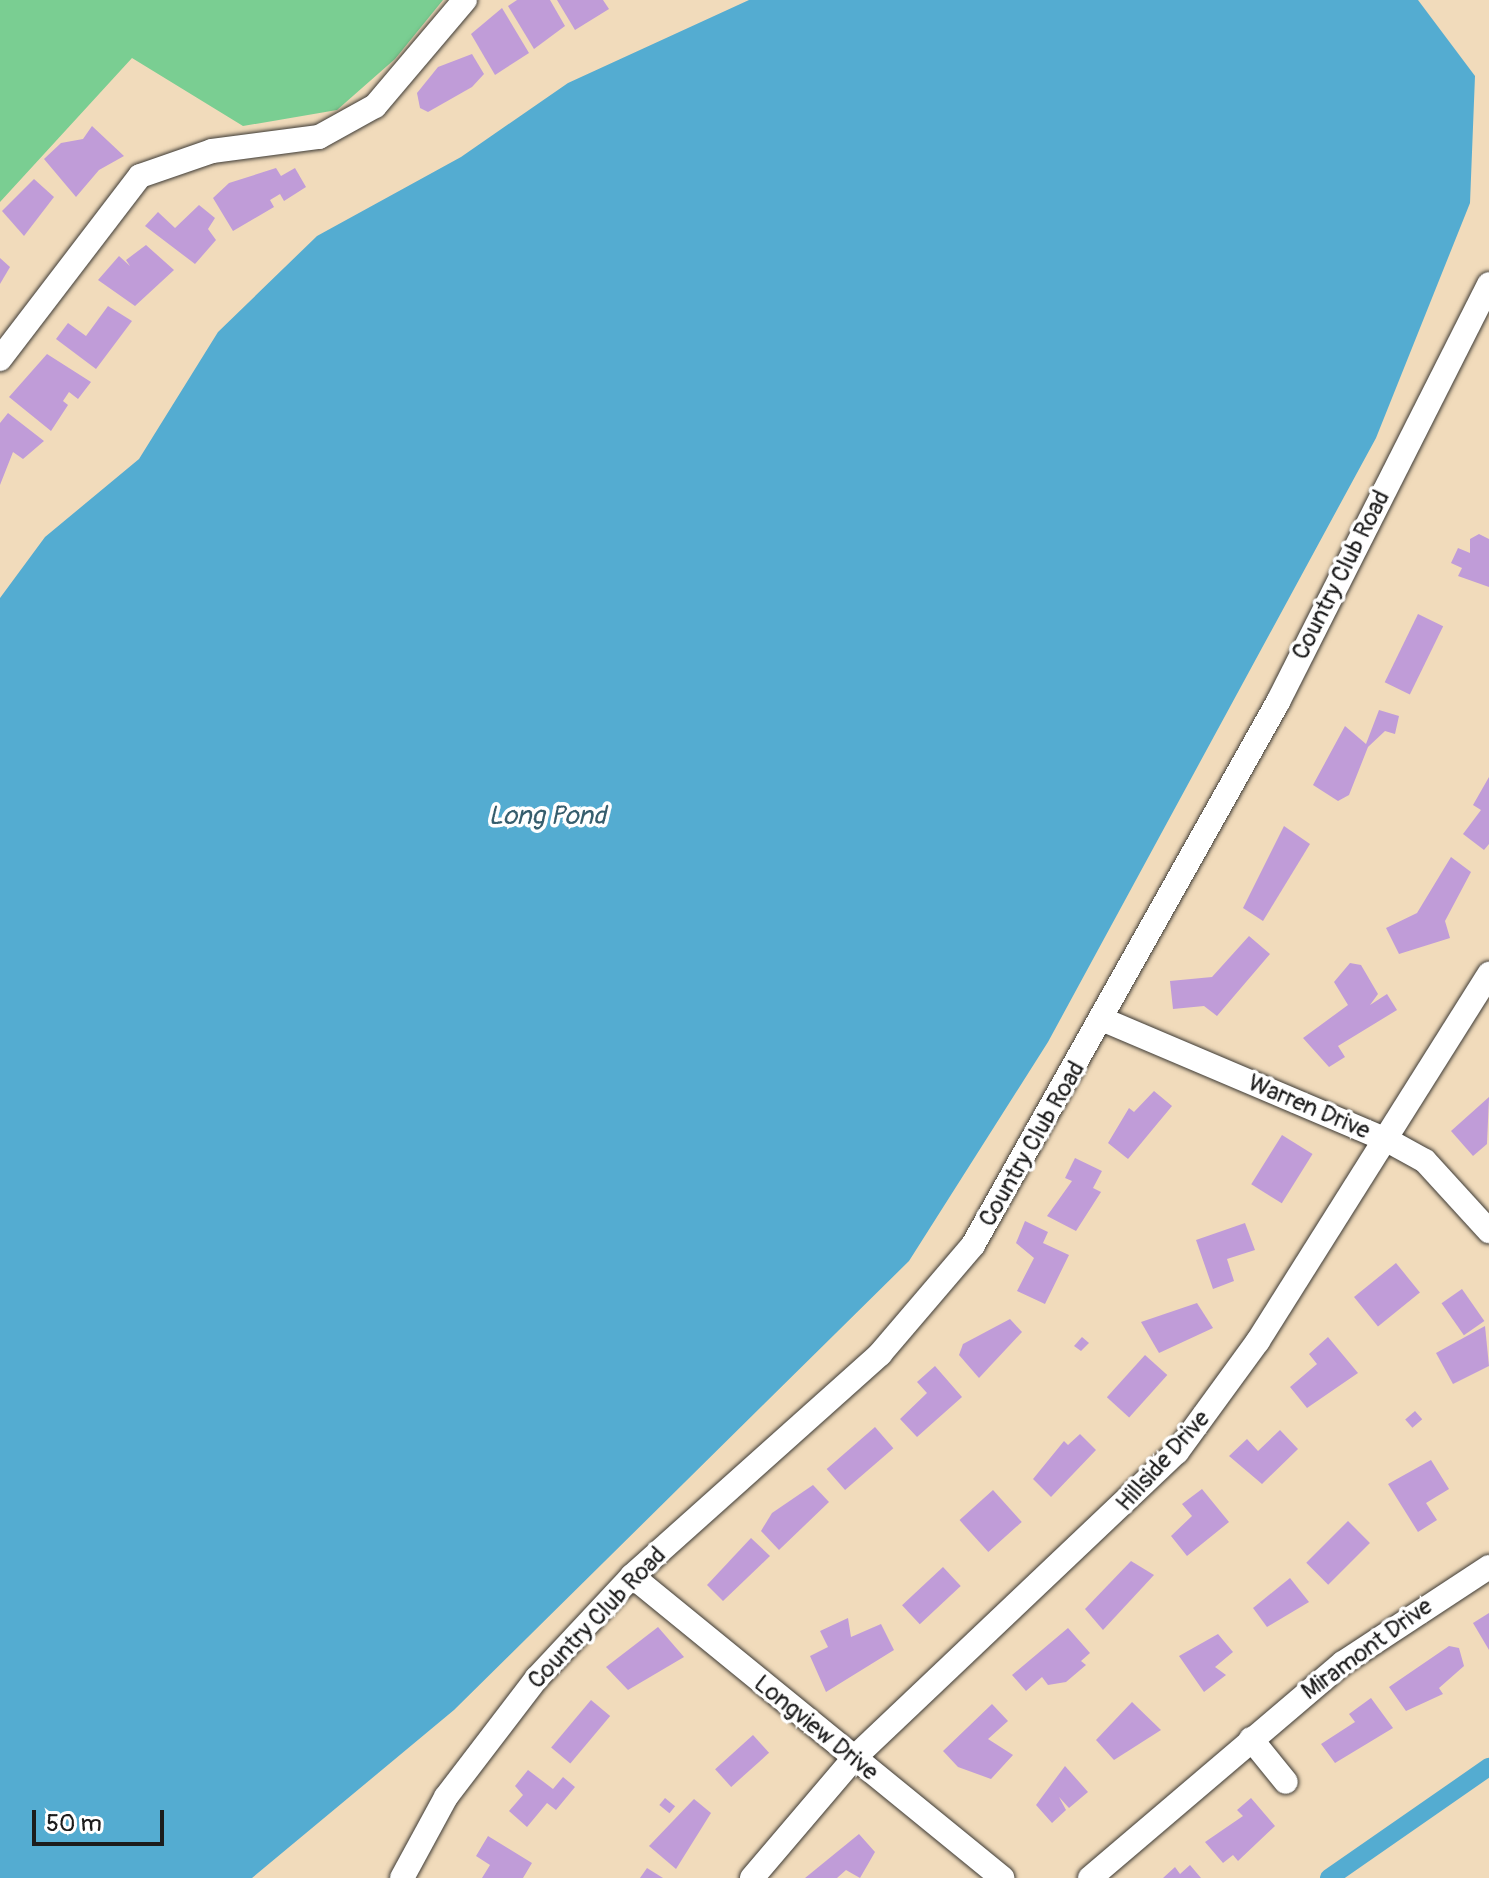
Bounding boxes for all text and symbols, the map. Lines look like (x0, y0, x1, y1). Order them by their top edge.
street label: Country Club Road (1286, 486, 1396, 664)
water label: Long Pond (488, 801, 606, 833)
street label: Country Club Road (973, 1056, 1091, 1232)
street label: Warren Drive (1244, 1068, 1374, 1146)
street label: Hillside Drive (1110, 1404, 1216, 1518)
street label: Country Club Road (522, 1541, 672, 1695)
street label: Miramont Drive (1296, 1592, 1438, 1706)
street label: Longview Drive (748, 1669, 884, 1787)
scale bar (36, 1794, 168, 1844)
text: 50 m (46, 1809, 102, 1838)

